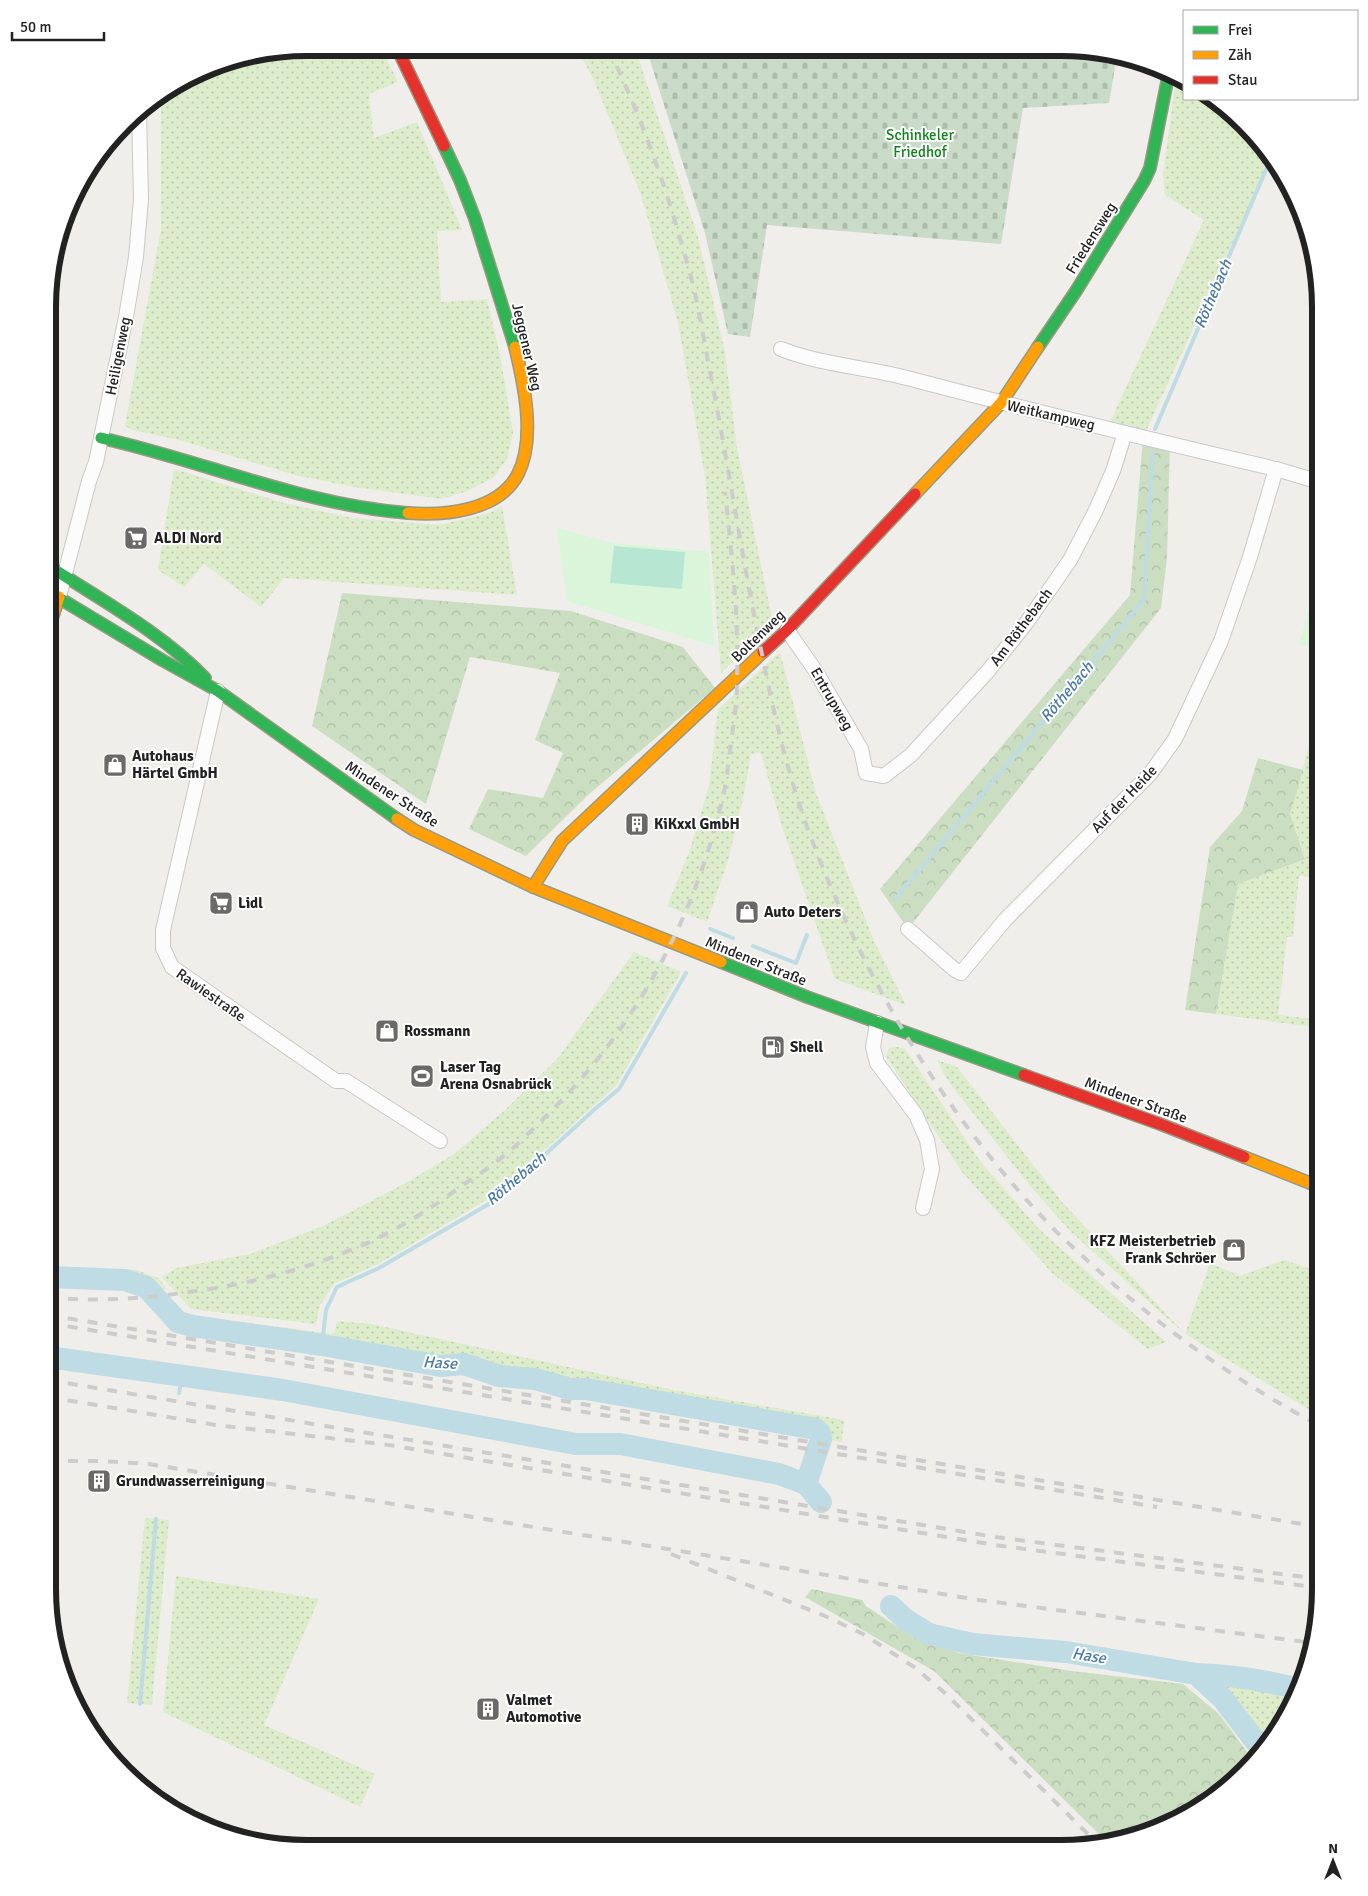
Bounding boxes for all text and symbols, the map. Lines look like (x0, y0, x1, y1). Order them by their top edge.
scale bar (12, 10, 105, 42)
legend (1183, 10, 1358, 100)
text: 50 m (20, 18, 51, 36)
text: Frei (1228, 21, 1252, 39)
text: Zäh (1228, 46, 1252, 64)
text: Stau (1228, 71, 1257, 89)
park label: Schinkeler Friedhof (886, 126, 954, 161)
street label: Friedensweg (1062, 199, 1120, 277)
water label: Röthebach (1190, 255, 1237, 331)
street label: Jeggener Weg (508, 301, 546, 393)
street label: Heiligenweg (102, 315, 134, 397)
street label: Weitkampweg (1005, 396, 1097, 434)
supermarket icon: ALDI Nord (123, 525, 149, 551)
place label: ALDI Nord (154, 529, 222, 547)
street label: Am Röthebach (986, 585, 1056, 669)
street label: Boltenweg (727, 606, 789, 666)
water label: Röthebach (1036, 657, 1099, 726)
street label: Entrupweg (807, 664, 857, 734)
place label: Autohaus Härtel GmbH (132, 747, 218, 782)
shop icon: Autohaus Härtel GmbH (102, 752, 128, 778)
street label: Mindener Straße (342, 757, 442, 831)
street label: Auf der Heide (1087, 761, 1161, 837)
building icon: KiKxxl GmbH (624, 811, 650, 837)
place label: KiKxxl GmbH (654, 815, 740, 833)
supermarket icon: Lidl (208, 890, 234, 916)
place label: Lidl (238, 894, 263, 912)
shop icon: Auto Deters (734, 899, 760, 925)
place label: Auto Deters (764, 903, 842, 921)
street label: Mindener Straße (703, 932, 809, 990)
street label: Rawiestraße (173, 964, 249, 1026)
shop icon: Rossmann (374, 1018, 400, 1044)
place label: Rossmann (404, 1022, 470, 1040)
fuel station icon: Shell (760, 1034, 786, 1060)
place label: Shell (790, 1038, 823, 1056)
place label: Laser Tag Arena Osnabrück (440, 1058, 552, 1093)
sports icon: Laser Tag Arena Osnabrück (409, 1063, 435, 1089)
street label: Mindener Straße (1082, 1073, 1190, 1127)
water label: Röthebach (482, 1147, 551, 1210)
place label: KFZ Meisterbetrieb Frank Schröer (1089, 1232, 1216, 1267)
shop icon: KFZ Meisterbetrieb Frank Schröer (1221, 1237, 1247, 1263)
water label: Hase (423, 1352, 458, 1374)
building icon: Grundwasserreinigung (86, 1468, 112, 1494)
place label: Grundwasserreinigung (116, 1472, 265, 1490)
water label: Hase (1071, 1643, 1108, 1669)
place label: Valmet Automotive (506, 1691, 581, 1726)
building icon: Valmet Automotive (475, 1696, 501, 1722)
north arrow (1308, 1836, 1358, 1886)
text: N (1328, 1840, 1338, 1857)

